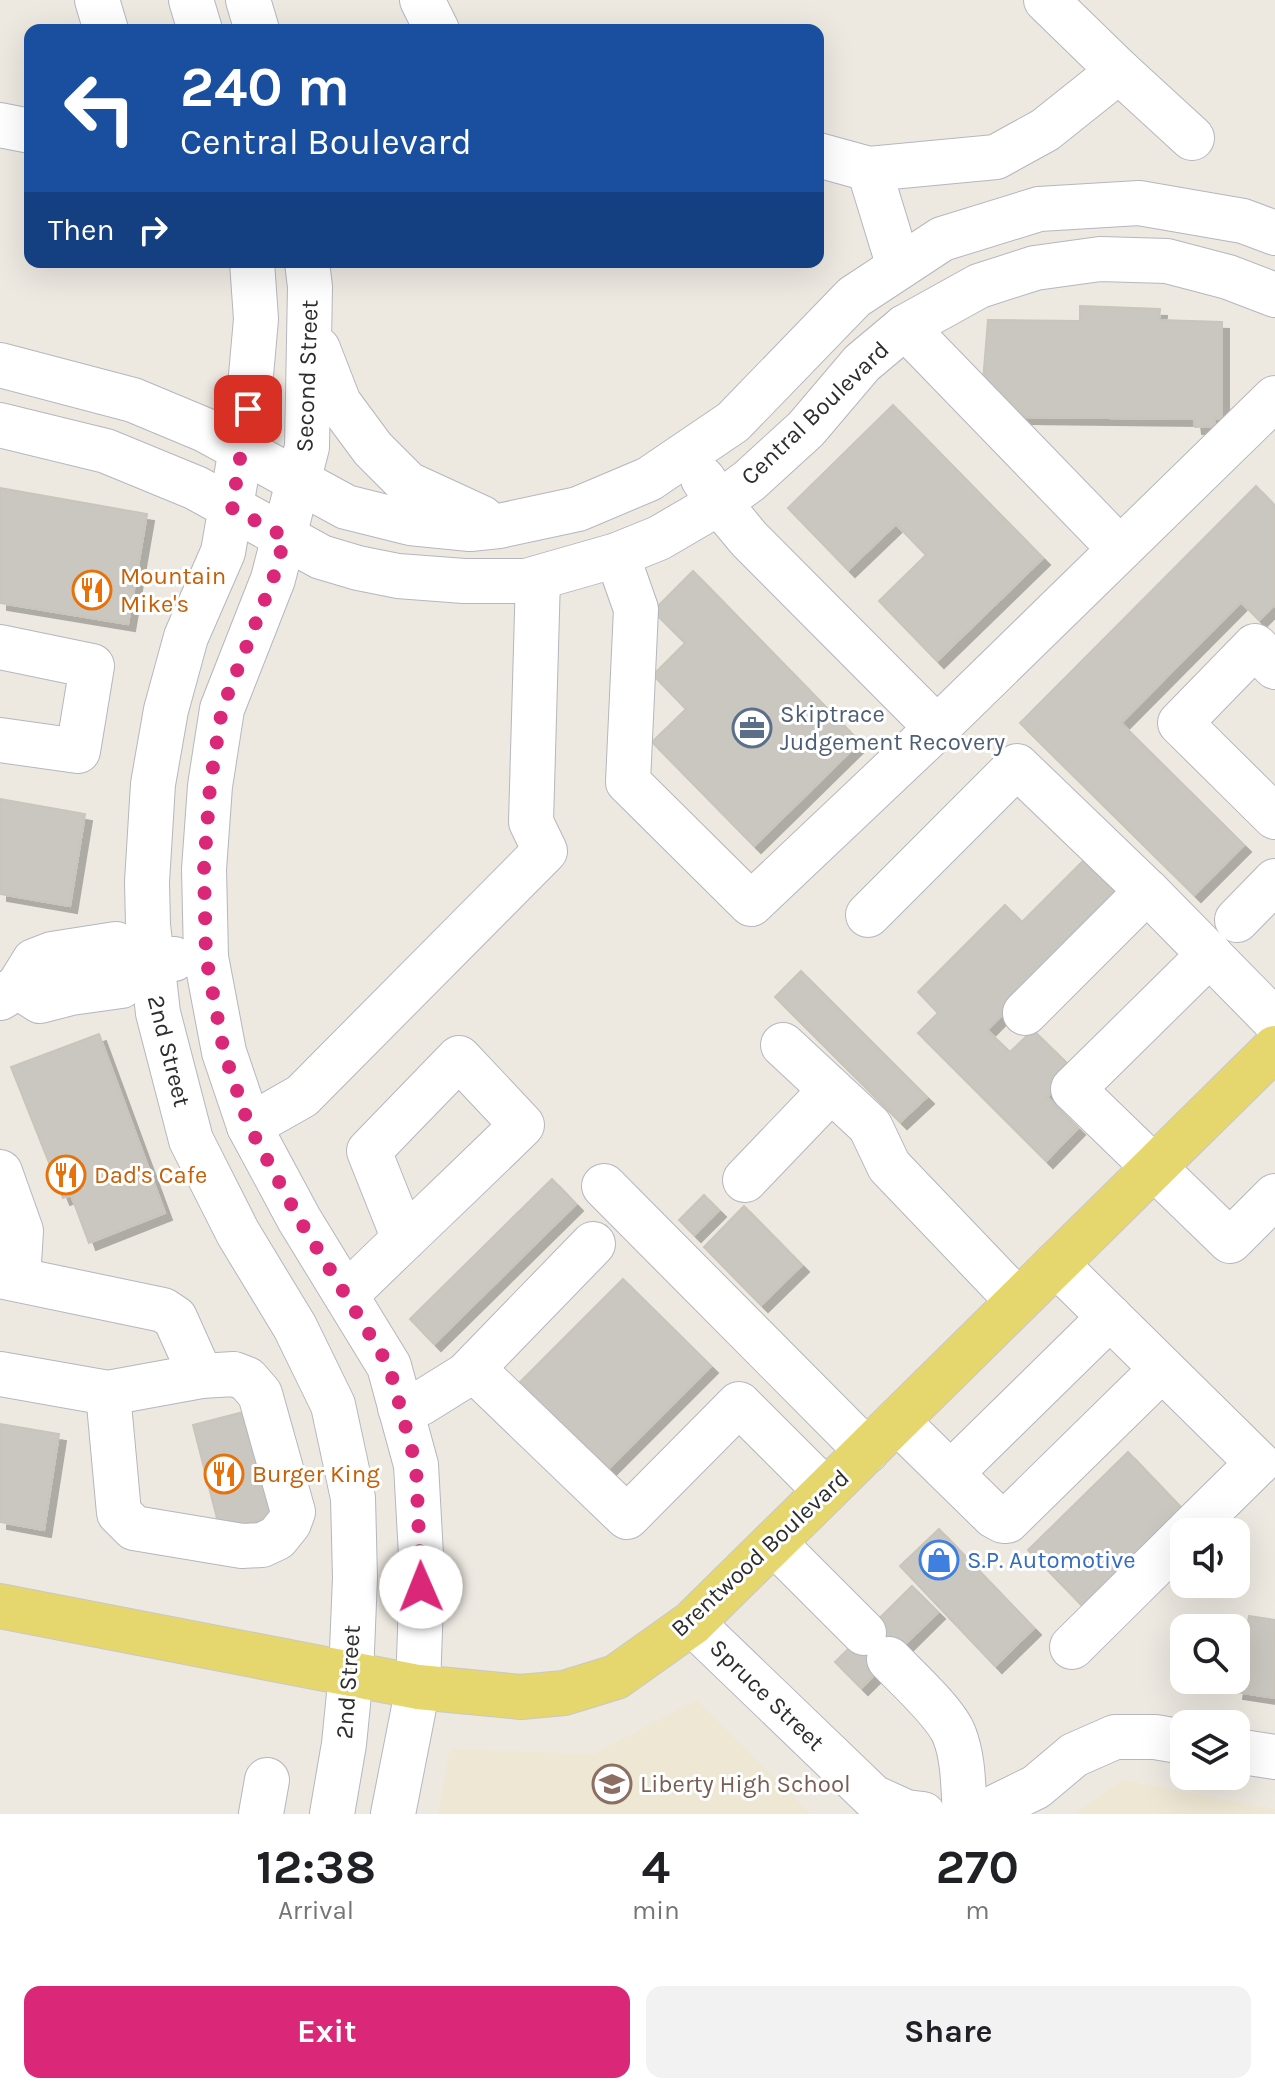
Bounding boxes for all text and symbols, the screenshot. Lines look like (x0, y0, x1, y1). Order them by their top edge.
text: 240 m (180, 54, 350, 119)
icon: left (48, 56, 152, 160)
text: Central Boulevard (180, 121, 472, 163)
icon: right (131, 208, 175, 252)
text: Then (48, 212, 115, 248)
street label: Second Street (290, 299, 324, 453)
street label: Central Boulevard (735, 335, 895, 491)
pin (214, 375, 282, 443)
icon: arrive (226, 387, 270, 431)
place label: Mountain Mike's (120, 562, 226, 618)
restaurant icon: Mountain Mike's (71, 569, 113, 611)
place label: Skiptrace Judgement Recovery (780, 700, 1005, 756)
office icon: Skiptrace Judgement Recovery (731, 707, 773, 749)
street label: 2nd Street (142, 992, 196, 1110)
restaurant icon: Dad's Cafe (45, 1154, 87, 1196)
place label: Dad's Cafe (94, 1161, 207, 1189)
restaurant icon: Burger King (203, 1453, 245, 1495)
place label: Burger King (252, 1460, 380, 1488)
street label: Brentwood Boulevard (665, 1463, 855, 1643)
map controls (1170, 1518, 1250, 1790)
button: sound (1170, 1518, 1250, 1598)
shop icon: S.P. Automotive (918, 1539, 960, 1581)
position arrow (379, 1545, 463, 1629)
place label: S.P. Automotive (967, 1546, 1136, 1574)
button: search (1170, 1614, 1250, 1694)
street label: 2nd Street (330, 1624, 366, 1740)
street label: Spruce Street (704, 1634, 830, 1756)
button: layers (1170, 1710, 1250, 1790)
school or university icon: Liberty High School (591, 1763, 633, 1805)
place label: Liberty High School (640, 1770, 851, 1798)
text: 12:38 (256, 1839, 376, 1895)
text: 4 (642, 1839, 670, 1895)
text: 270 (936, 1839, 1019, 1895)
text: Arrival (278, 1895, 354, 1926)
text: min (632, 1895, 680, 1926)
text: m (965, 1895, 990, 1926)
button: Exit (24, 1986, 630, 2078)
button: Share (646, 1986, 1251, 2078)

